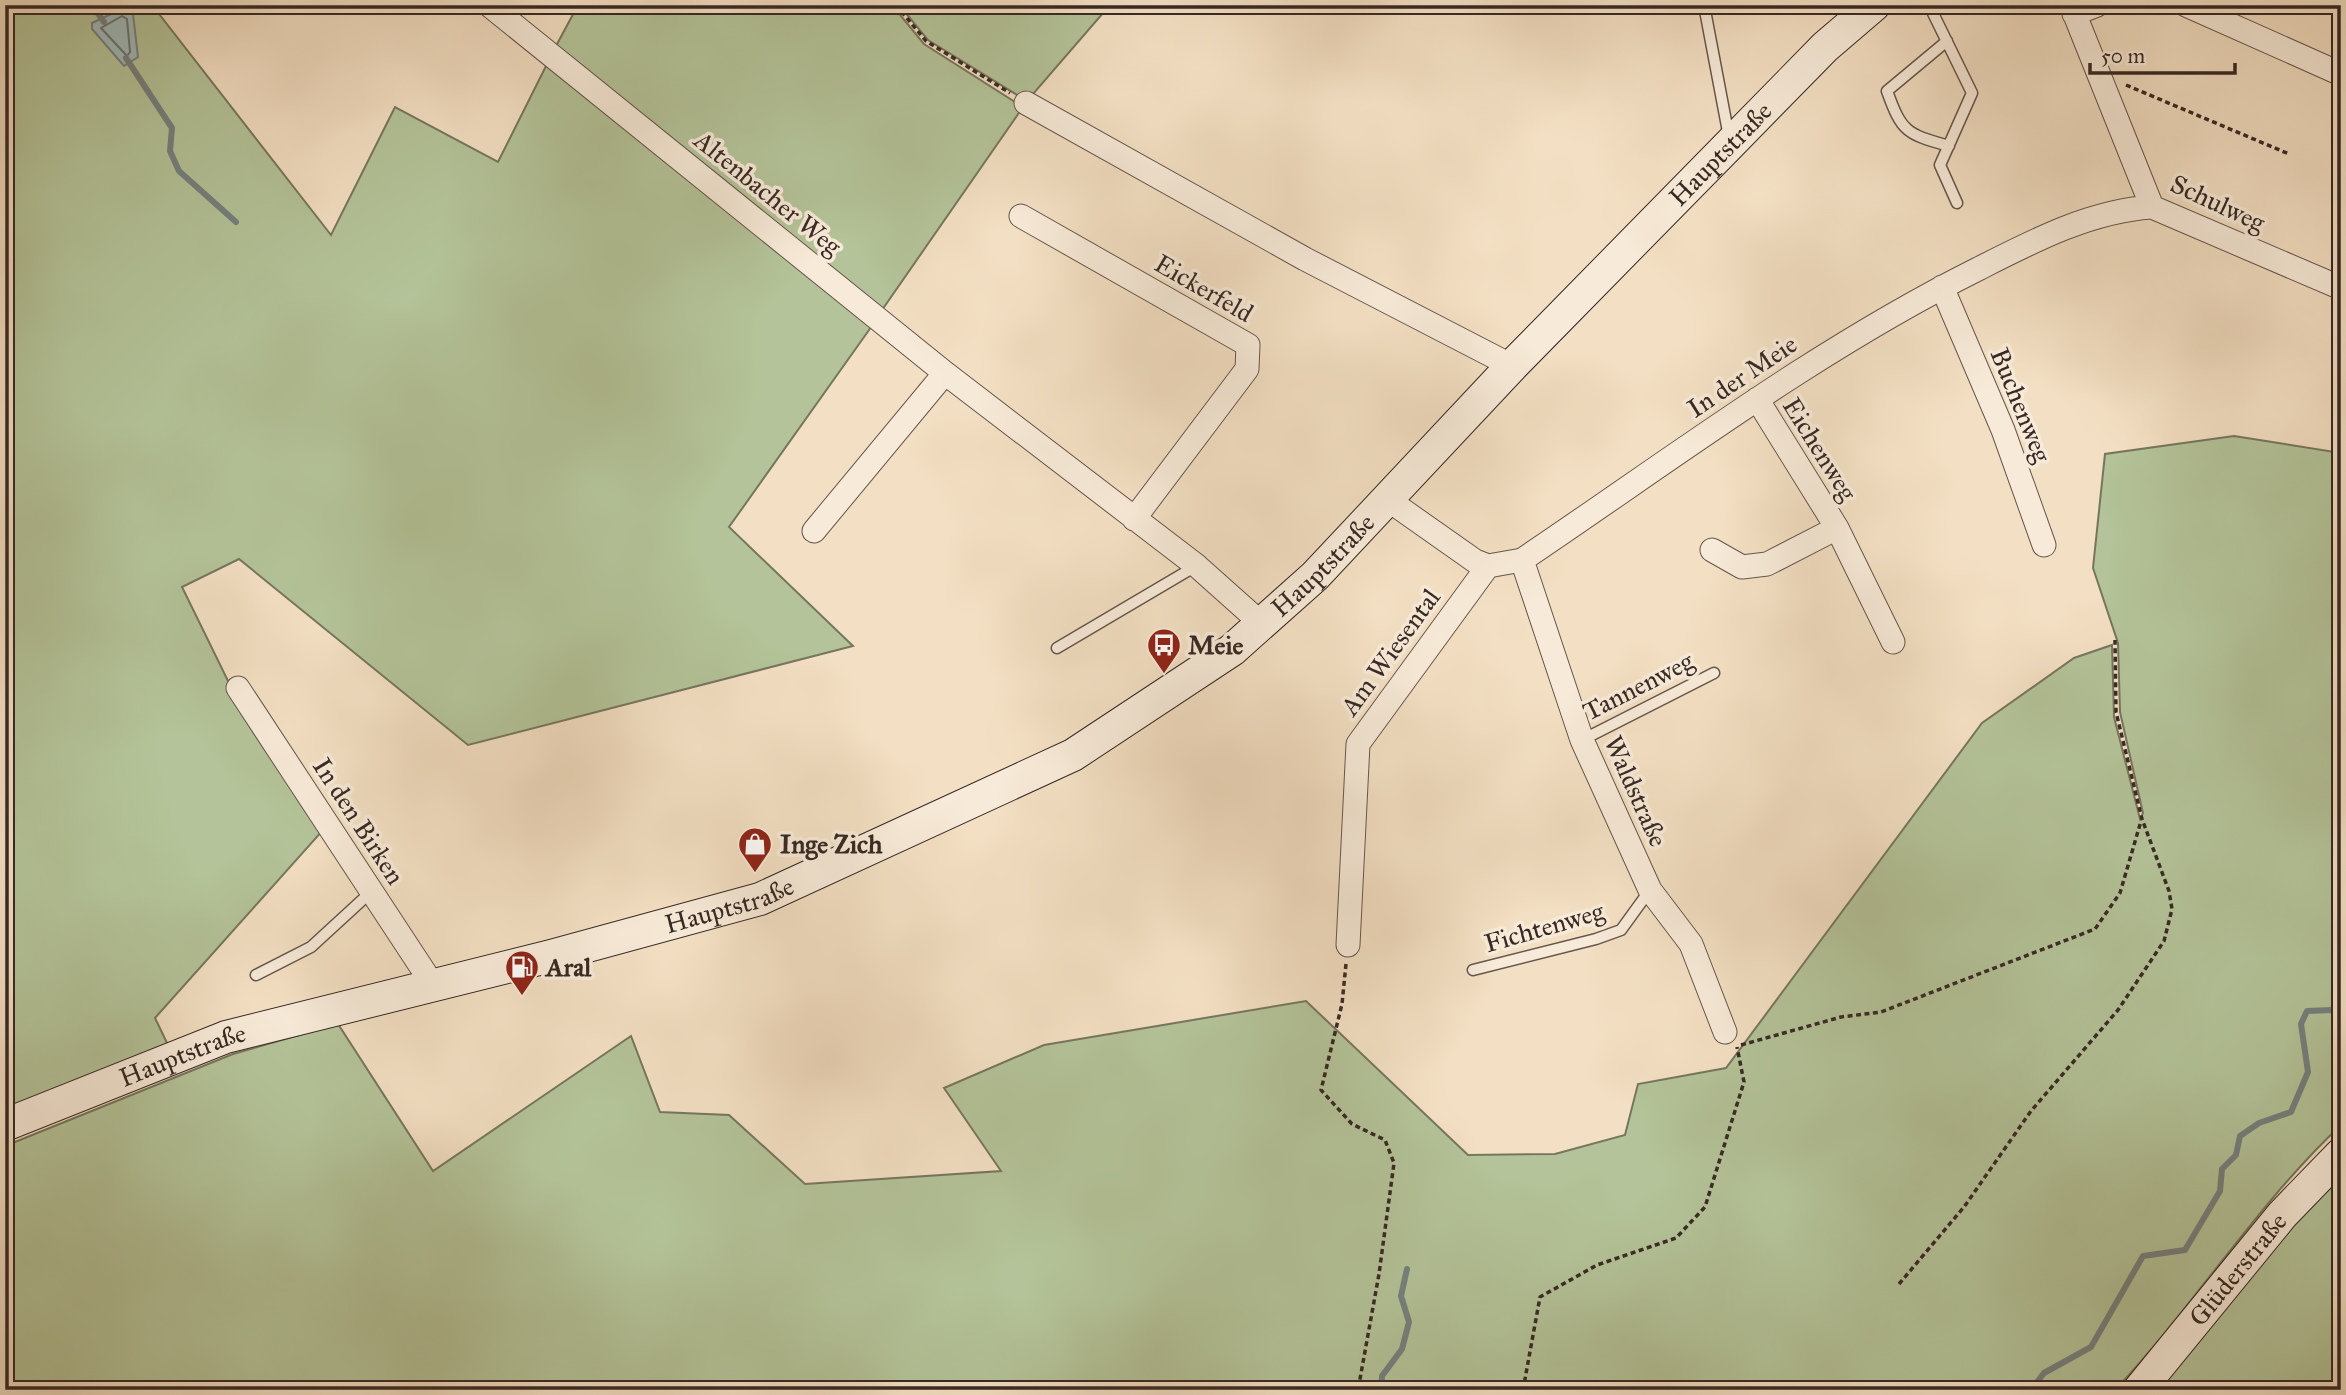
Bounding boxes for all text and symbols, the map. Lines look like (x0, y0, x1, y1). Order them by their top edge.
scale bar (2090, 32, 2236, 76)
text: 50 m (2101, 43, 2146, 69)
street label: Hauptstraße (1662, 95, 1779, 213)
street label: Altenbacher Weg (687, 123, 849, 263)
street label: Schulweg (2166, 167, 2271, 239)
street label: Eickerfeld (1149, 247, 1259, 329)
street label: In der Meie (1681, 328, 1803, 424)
street label: Buchenweg (1984, 343, 2059, 468)
street label: Eichenweg (1776, 392, 1865, 507)
street label: Hauptstraße (1264, 507, 1381, 623)
street label: Am Wiesental (1333, 582, 1447, 722)
bus stop icon: Meie (1145, 626, 1183, 675)
place label: Meie (1188, 629, 1243, 661)
street label: Tannenweg (1577, 644, 1699, 727)
street label: Waldstraße (1597, 731, 1675, 852)
street label: In den Birken (306, 752, 412, 890)
shop icon: Inge Zich (736, 825, 774, 874)
place label: Inge Zich (780, 828, 883, 861)
street label: Hauptstraße (661, 870, 799, 940)
street label: Fichtenweg (1481, 894, 1608, 959)
fuel station icon: Aral (503, 948, 541, 997)
place label: Aral (544, 951, 592, 983)
street label: Hauptstraße (115, 1017, 249, 1094)
street label: Glüderstraße (2182, 1206, 2294, 1332)

